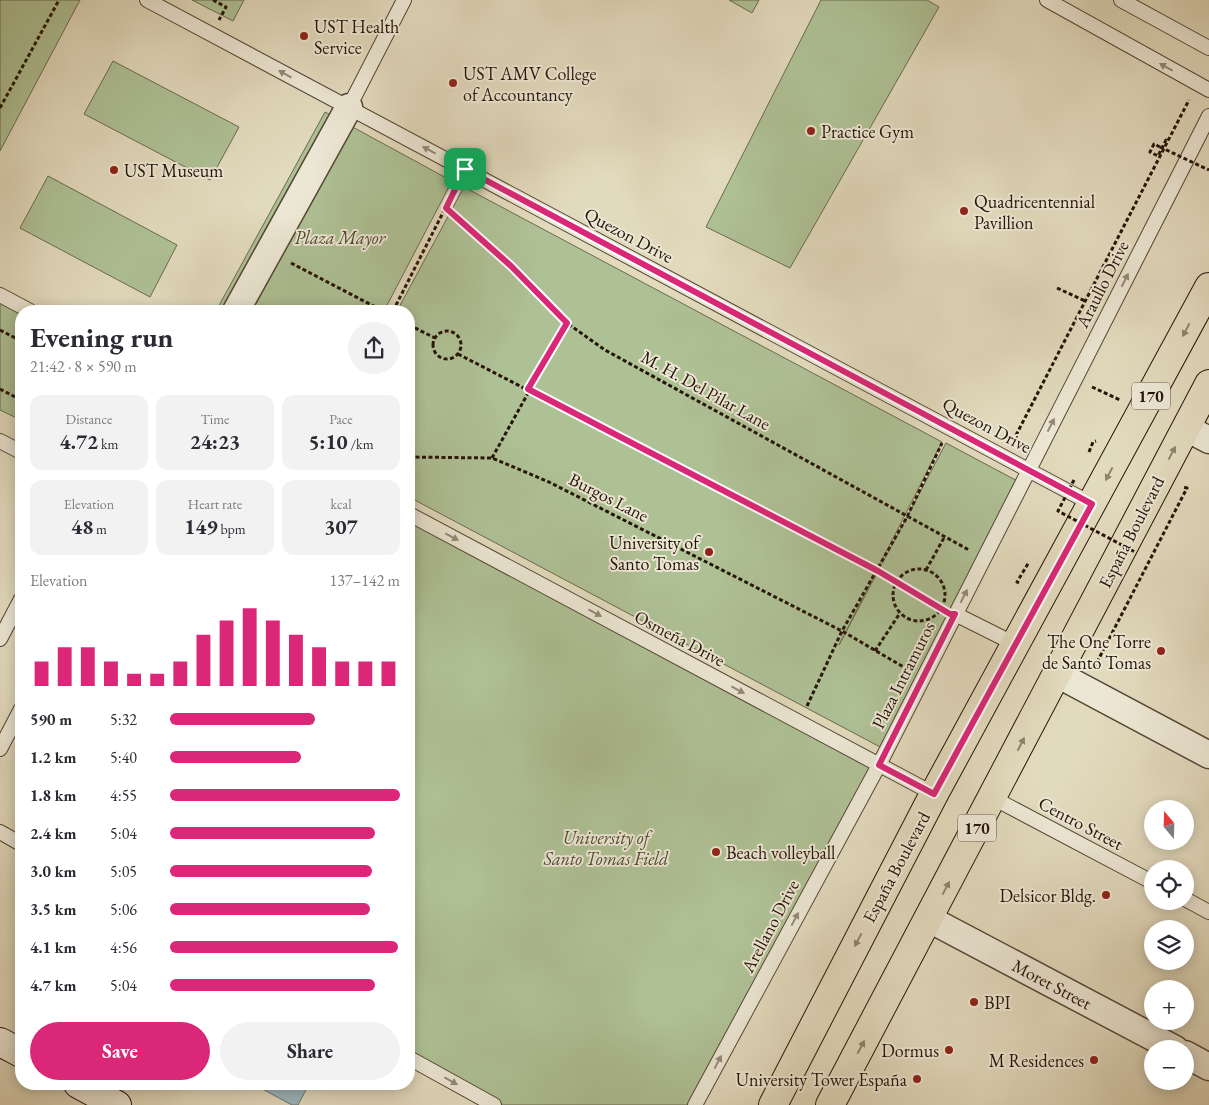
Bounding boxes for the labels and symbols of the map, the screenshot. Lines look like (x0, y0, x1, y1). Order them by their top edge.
place label: UST Health Service (314, 15, 399, 59)
marker: UST Health Service (298, 30, 310, 42)
place label: UST AMV College of Accountancy (463, 62, 597, 106)
one-way arrow (1160, 62, 1173, 71)
one-way arrow (278, 70, 292, 79)
marker: UST AMV College of Accountancy (447, 77, 459, 89)
place label: Practice Gym (821, 120, 914, 143)
marker: Practice Gym (805, 125, 817, 137)
one-way arrow (422, 146, 436, 154)
pin (444, 148, 486, 190)
place label: UST Museum (124, 159, 223, 182)
marker: UST Museum (108, 164, 120, 176)
place label: Quadricentennial Pavillion (974, 190, 1095, 234)
street label: Quezon Drive (581, 202, 677, 268)
marker: Quadricentennial Pavillion (958, 205, 970, 217)
park label: Plaza Mayor (295, 226, 387, 250)
street label: Araullo Drive (1070, 237, 1134, 332)
one-way arrow (1121, 273, 1129, 288)
one-way arrow (1182, 323, 1190, 338)
street label: M. H. Del Pilar Lane (637, 345, 775, 435)
road number: 170 (1132, 382, 1170, 410)
street label: Quezon Drive (939, 392, 1035, 458)
one-way arrow (1047, 418, 1055, 432)
one-way arrow (1168, 447, 1177, 460)
one-way arrow (1105, 466, 1113, 481)
street label: Burgos Lane (565, 467, 653, 527)
street label: España Boulevard (1093, 471, 1169, 592)
place label: University of Santo Tomas (609, 531, 701, 575)
one-way arrow (444, 533, 459, 541)
marker: University of Santo Tomas (703, 546, 715, 558)
one-way arrow (959, 589, 968, 604)
street label: Osmeña Drive (631, 605, 729, 671)
one-way arrow (588, 609, 602, 617)
street label: Plaza Intramuros (866, 617, 940, 732)
place label: The One Torre de Santo Tomas (1042, 630, 1151, 674)
marker: The One Torre de Santo Tomas (1155, 645, 1167, 657)
one-way arrow (731, 686, 746, 694)
one-way arrow (1017, 736, 1025, 751)
street label: Centro Street (1035, 791, 1128, 855)
north arrow (1144, 800, 1194, 850)
street label: España Boulevard (857, 807, 935, 927)
road number: 170 (958, 814, 996, 841)
park label: University of Santo Tomas Field (543, 826, 669, 870)
place label: Beach volleyball (726, 841, 835, 864)
marker: Beach volleyball (710, 846, 722, 858)
street label: Arellano Drive (735, 876, 804, 977)
one-way arrow (942, 880, 950, 895)
place label: Delsicor Bldg. (999, 884, 1096, 907)
marker: Delsicor Bldg. (1100, 889, 1112, 901)
one-way arrow (791, 912, 799, 927)
one-way arrow (854, 933, 862, 947)
street label: Moret Street (1008, 954, 1096, 1015)
place label: BPI (984, 991, 1011, 1014)
marker: BPI (968, 996, 980, 1008)
one-way arrow (857, 1039, 865, 1054)
place label: Dormus (881, 1039, 939, 1062)
marker: Dormus (943, 1044, 955, 1056)
place label: M Residences (989, 1049, 1084, 1072)
marker: M Residences (1088, 1054, 1100, 1066)
one-way arrow (714, 1055, 722, 1069)
place label: University Tower España (736, 1068, 908, 1091)
marker: University Tower España (911, 1073, 923, 1085)
one-way arrow (445, 1077, 458, 1086)

